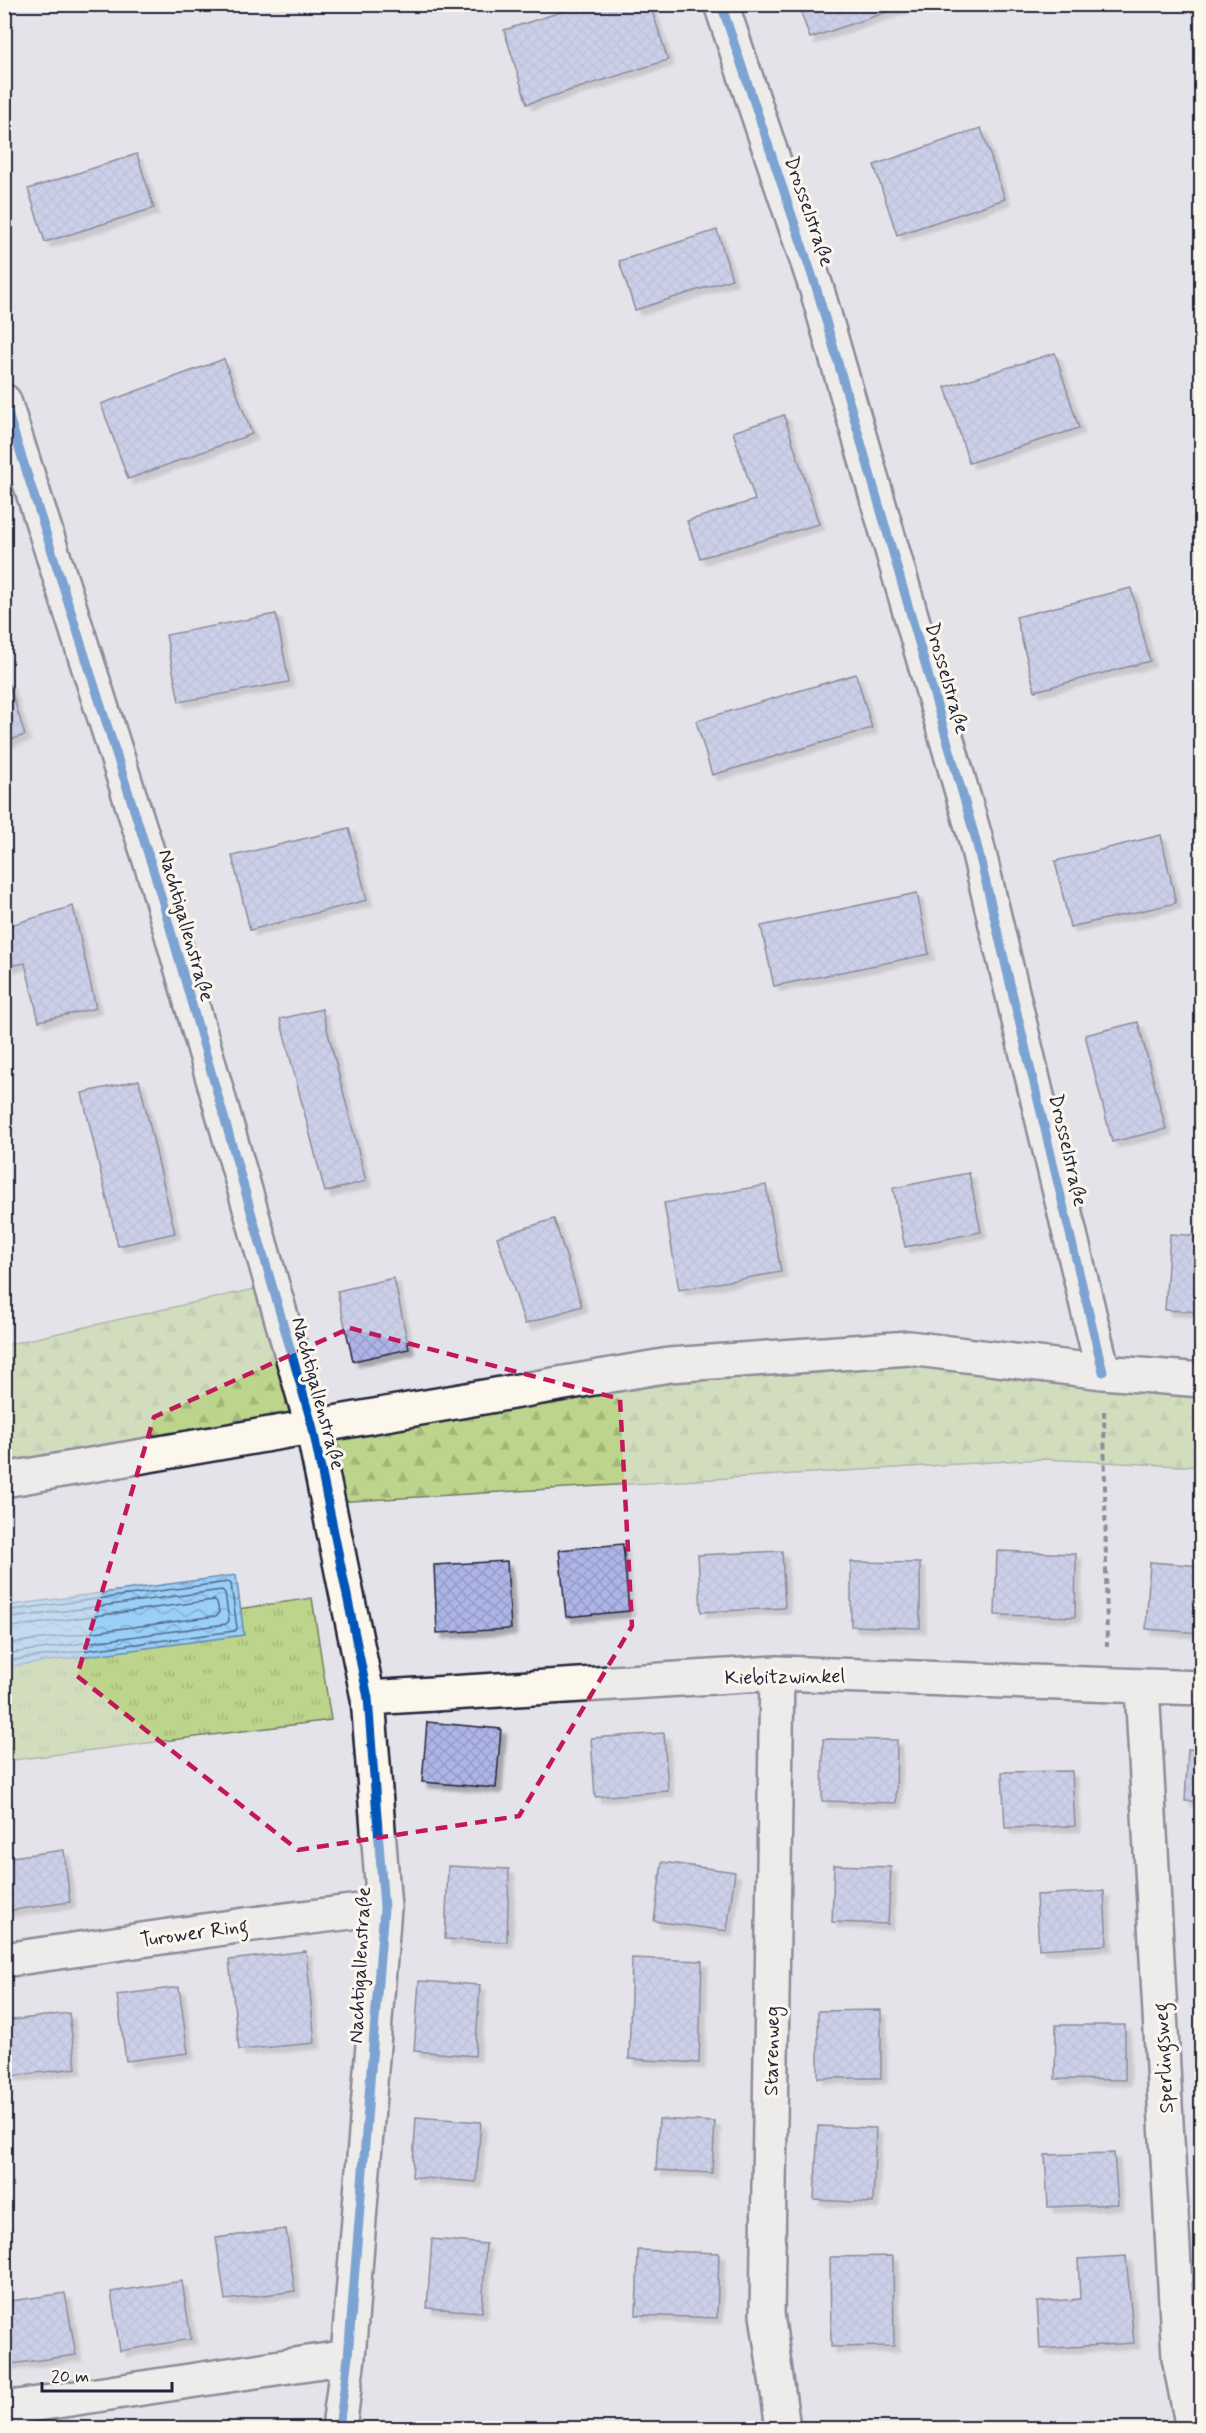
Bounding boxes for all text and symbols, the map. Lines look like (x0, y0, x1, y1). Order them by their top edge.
street label: Drosselstraße (777, 153, 840, 270)
street label: Drosselstraße (918, 620, 975, 737)
street label: Nachtigallenstraße (151, 846, 220, 1005)
street label: Drosselstraße (1041, 1091, 1094, 1209)
street label: Nachtigallenstraße (284, 1314, 351, 1473)
street label: Kiebitzwinkel (724, 1663, 846, 1692)
street label: Nachtigallenstraße (343, 1886, 378, 2044)
street label: Turower Ring (138, 1913, 250, 1956)
street label: Sperlingsweg (1148, 2002, 1183, 2114)
street label: Starenweg (758, 2006, 788, 2096)
scale bar (42, 2355, 172, 2393)
text: 20 m (51, 2365, 89, 2389)

